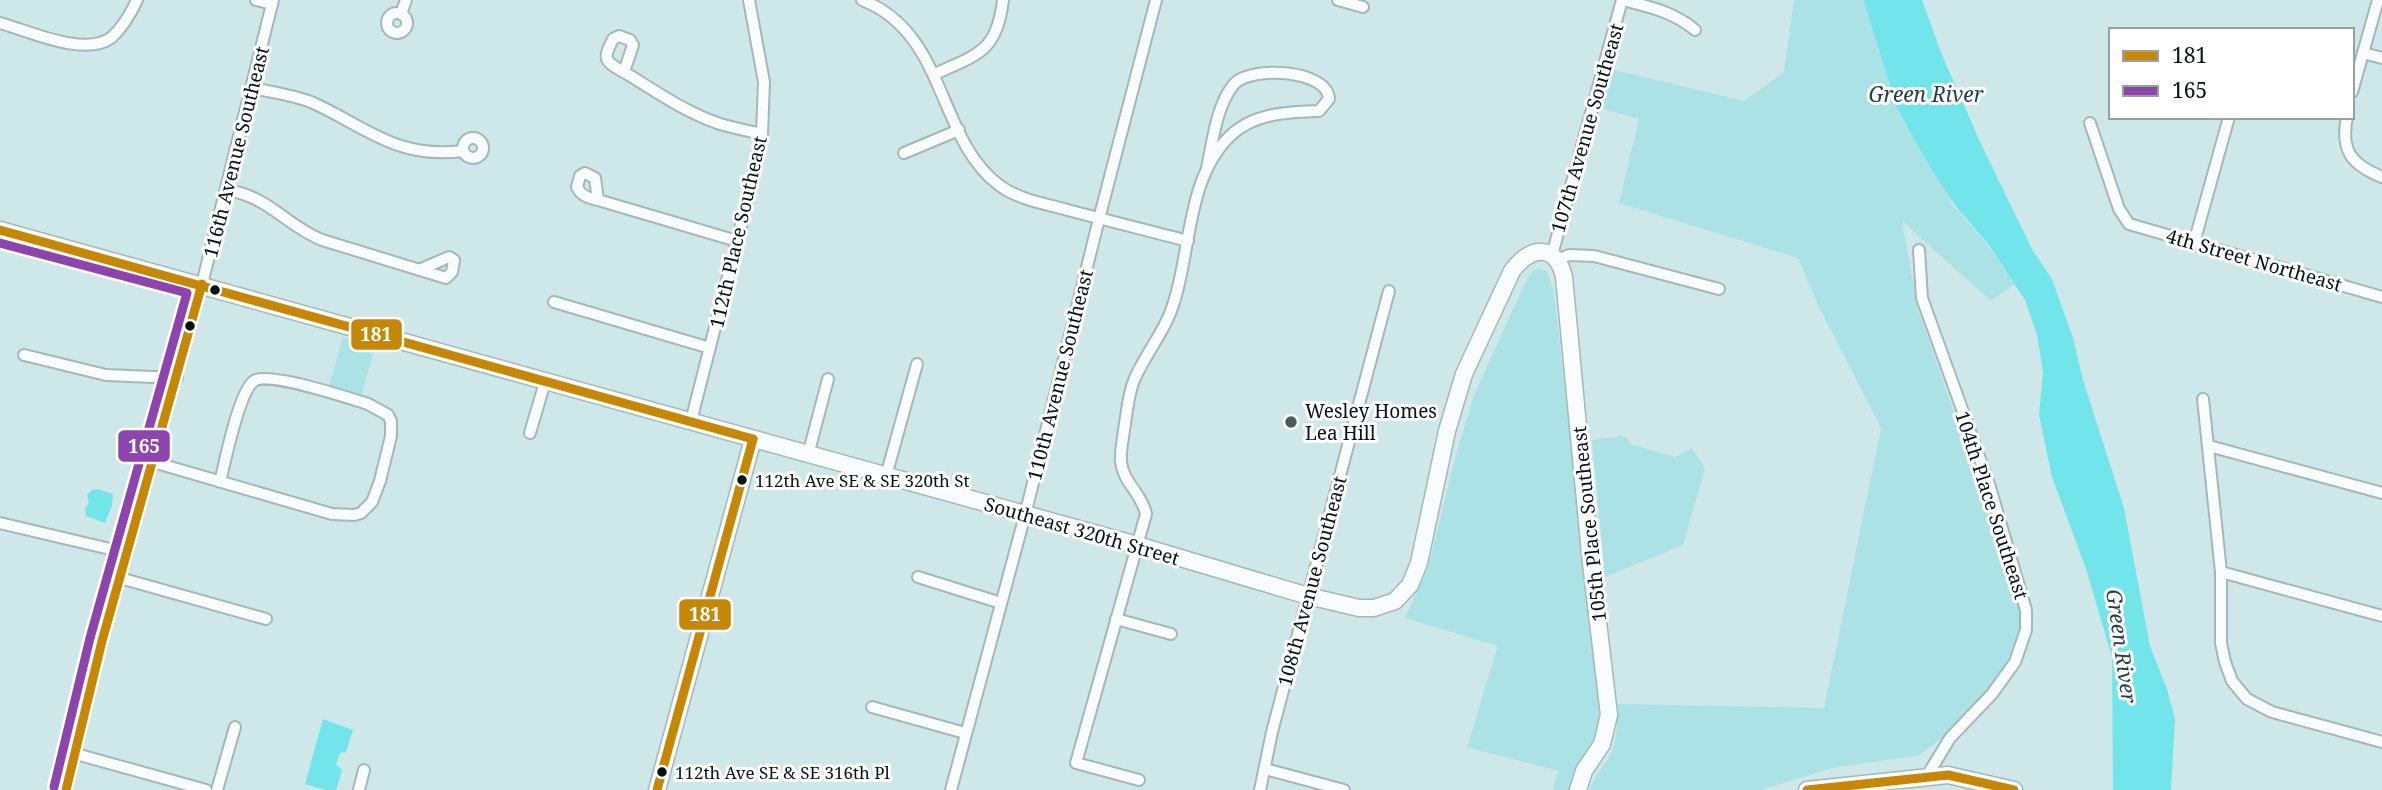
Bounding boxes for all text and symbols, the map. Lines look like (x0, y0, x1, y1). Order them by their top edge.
street label: 107th Avenue Southeast (1545, 20, 1629, 236)
legend (2109, 28, 2354, 119)
text: 181 (2172, 41, 2207, 69)
street label: 116th Avenue Southeast (197, 43, 275, 260)
text: 165 (2172, 76, 2207, 104)
water label: Green River (1869, 80, 1984, 108)
street label: 112th Place Southeast (703, 133, 773, 331)
street label: 4th Street Northeast (2163, 222, 2345, 298)
street label: 110th Avenue Southeast (1021, 266, 1099, 483)
unlabelled marker (208, 283, 222, 297)
line badge: 181 (350, 318, 403, 351)
unlabelled marker (183, 319, 197, 333)
text: 181 (360, 321, 392, 347)
place label: Wesley Homes Lea Hill (1305, 398, 1437, 446)
street label: 104th Place Southeast (1949, 408, 2035, 603)
marker: Wesley Homes Lea Hill (1283, 414, 1299, 430)
street label: 105th Place Southeast (1566, 425, 1612, 623)
line badge: 165 (117, 429, 171, 463)
text: 165 (128, 433, 160, 459)
place label: 112th Ave SE & SE 320th St (755, 469, 970, 492)
marker: 112th Ave SE & SE 320th St (735, 473, 749, 487)
street label: 108th Avenue Southeast (1271, 473, 1353, 689)
street label: Southeast 320th Street (981, 491, 1183, 571)
water label: Green River (2100, 587, 2144, 705)
line badge: 181 (678, 598, 732, 631)
text: 181 (689, 601, 721, 627)
place label: 112th Ave SE & SE 316th Pl (675, 761, 891, 784)
marker: 112th Ave SE & SE 316th Pl (655, 765, 669, 779)

